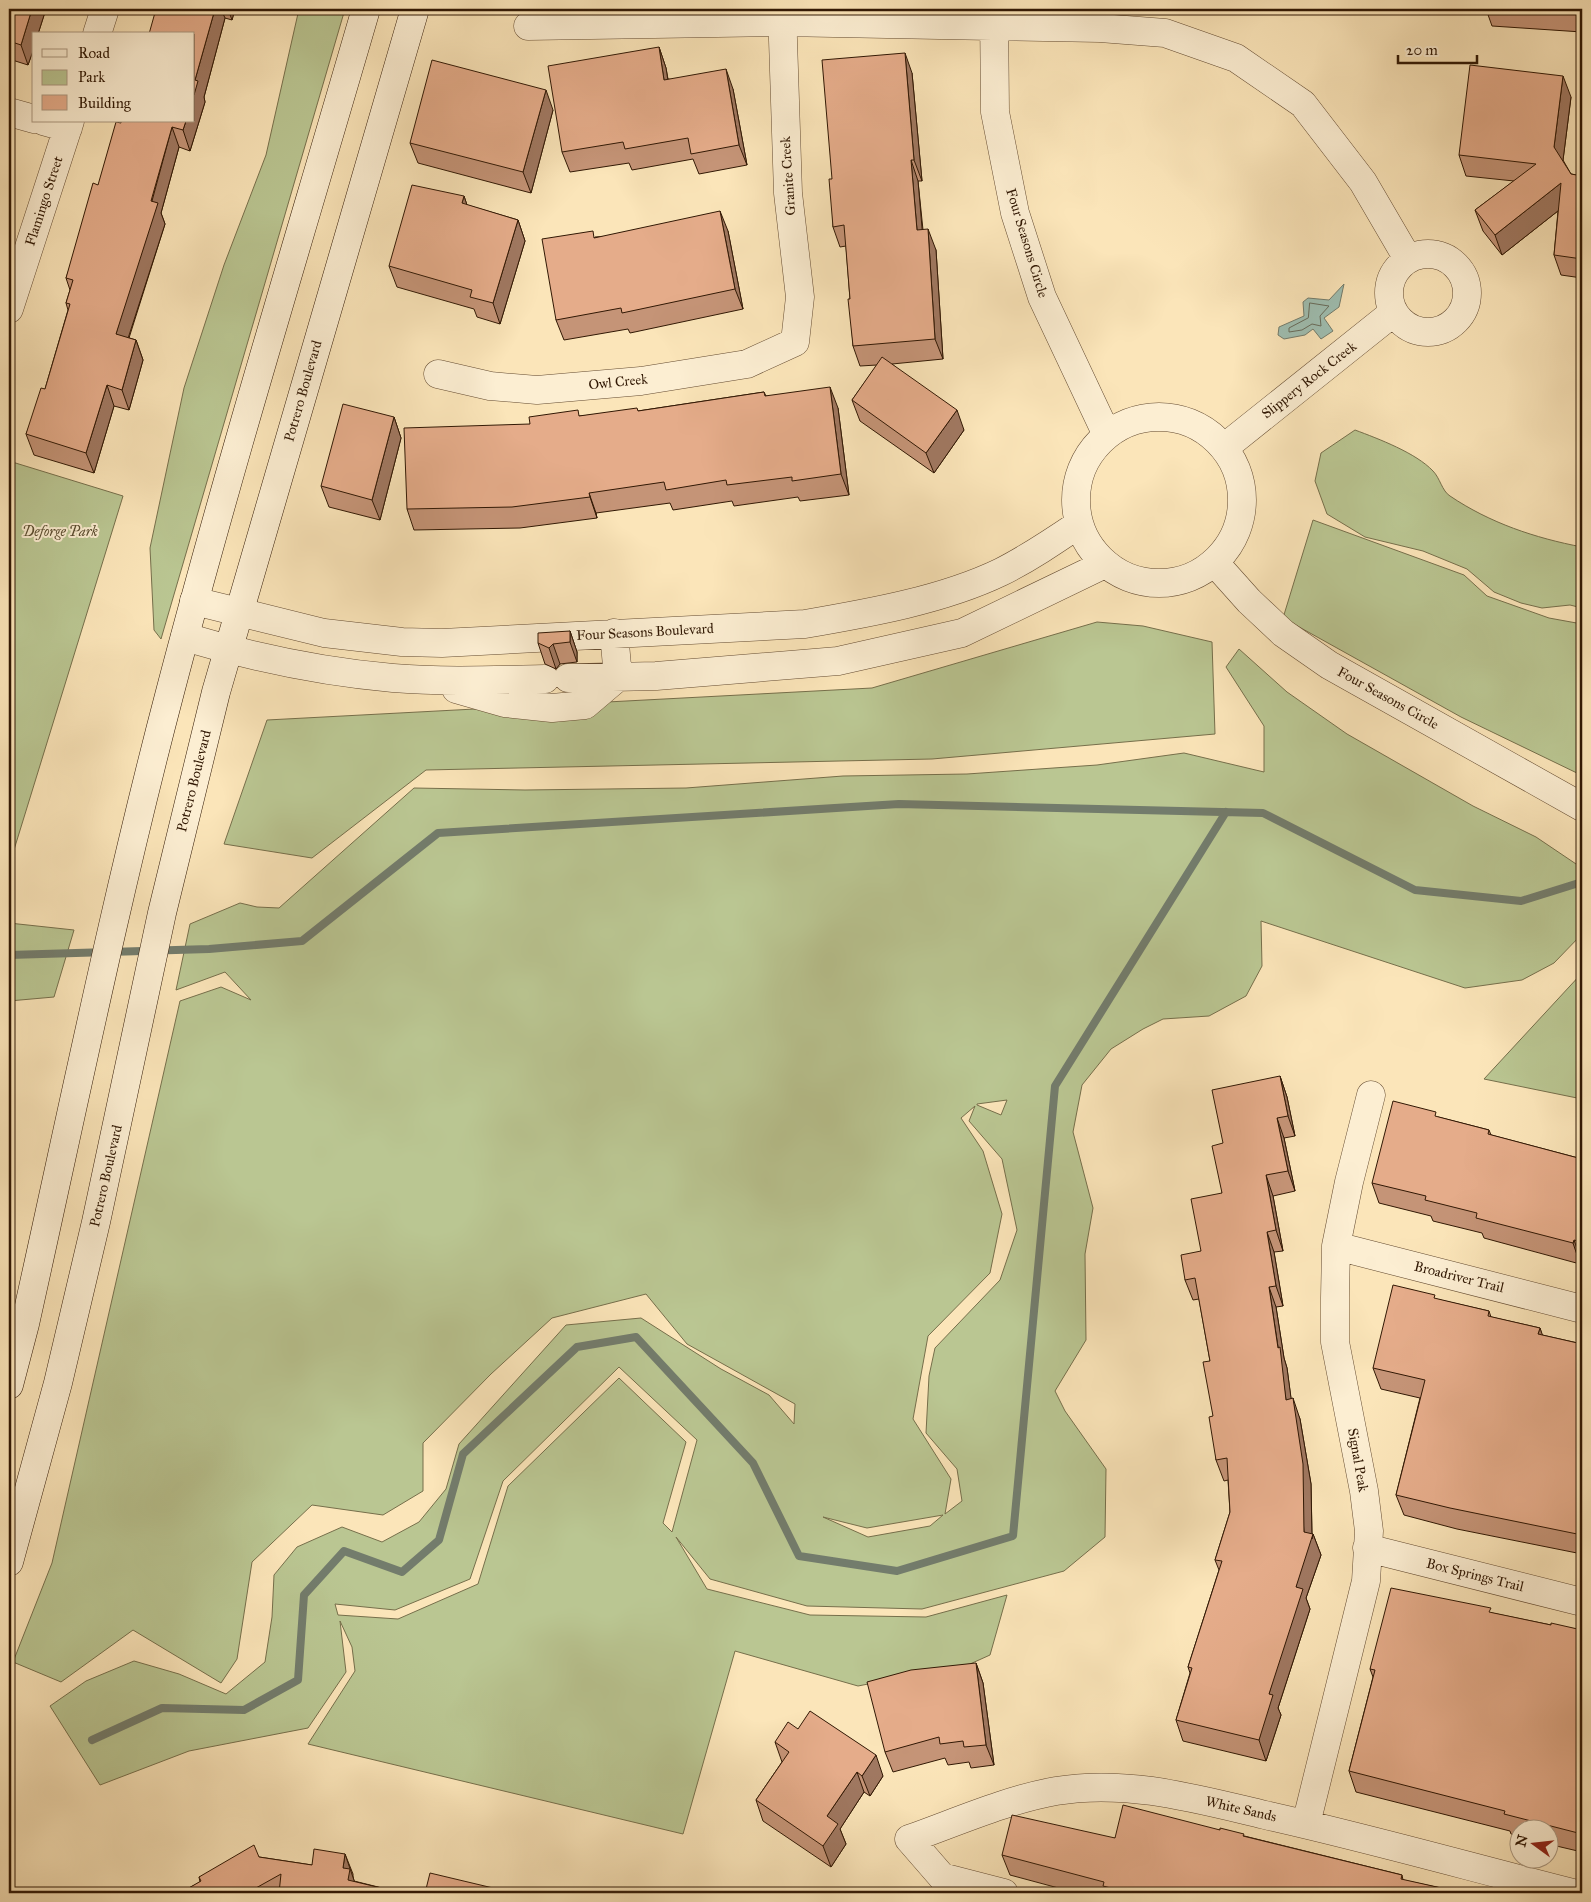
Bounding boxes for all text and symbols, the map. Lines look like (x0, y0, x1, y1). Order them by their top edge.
legend (32, 32, 195, 122)
scale bar (1398, 32, 1477, 64)
text: 20 m (1406, 41, 1438, 59)
text: Road (78, 44, 110, 62)
text: Park (78, 68, 105, 86)
text: Building (78, 94, 132, 112)
street label: Granite Creek (777, 135, 799, 216)
street label: Flamingo Street (21, 154, 67, 248)
street label: Four Seasons Circle (1002, 186, 1052, 300)
street label: Slippery Rock Creek (1258, 337, 1360, 422)
street label: Potrero Boulevard (280, 339, 326, 443)
street label: Owl Creek (588, 370, 649, 394)
park label: Deforge Park (22, 523, 99, 540)
street label: Four Seasons Boulevard (576, 620, 714, 644)
street label: Four Seasons Circle (1334, 663, 1442, 733)
street label: Potrero Boulevard (173, 728, 215, 834)
street label: Potrero Boulevard (86, 1123, 126, 1229)
street label: Broadriver Trail (1412, 1258, 1506, 1296)
street label: Signal Peak (1344, 1427, 1372, 1494)
street label: Box Springs Trail (1424, 1555, 1526, 1595)
street label: White Sands (1204, 1793, 1278, 1825)
north arrow (1508, 1820, 1558, 1870)
text: N (1512, 1833, 1532, 1849)

